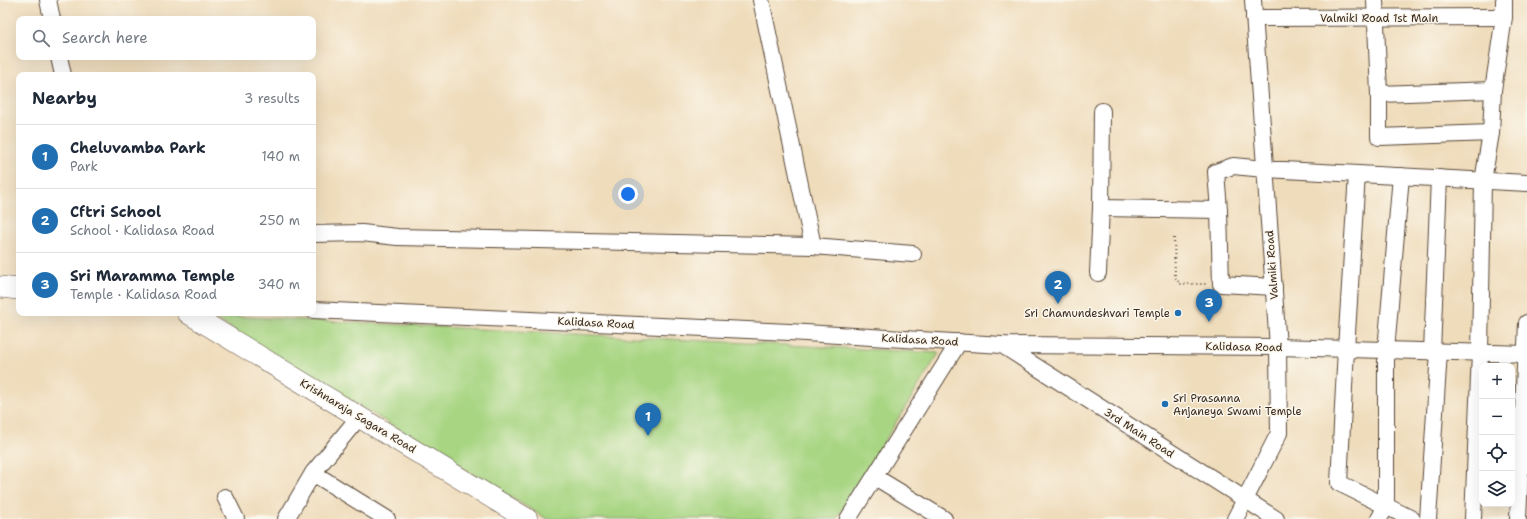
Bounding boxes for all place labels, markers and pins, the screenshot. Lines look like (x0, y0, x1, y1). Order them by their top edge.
pin: 2 (1045, 271, 1071, 304)
pin: 3 (1196, 289, 1222, 322)
place label: Sri Chamundeshvari Temple (1024, 306, 1170, 321)
marker: Sri Chamundeshvari Temple (1173, 308, 1183, 318)
place label: Sri Prasanna Anjaneya Swami Temple (1173, 391, 1302, 419)
marker: Sri Prasanna Anjaneya Swami Temple (1160, 399, 1170, 409)
pin: 1 (635, 403, 661, 436)

